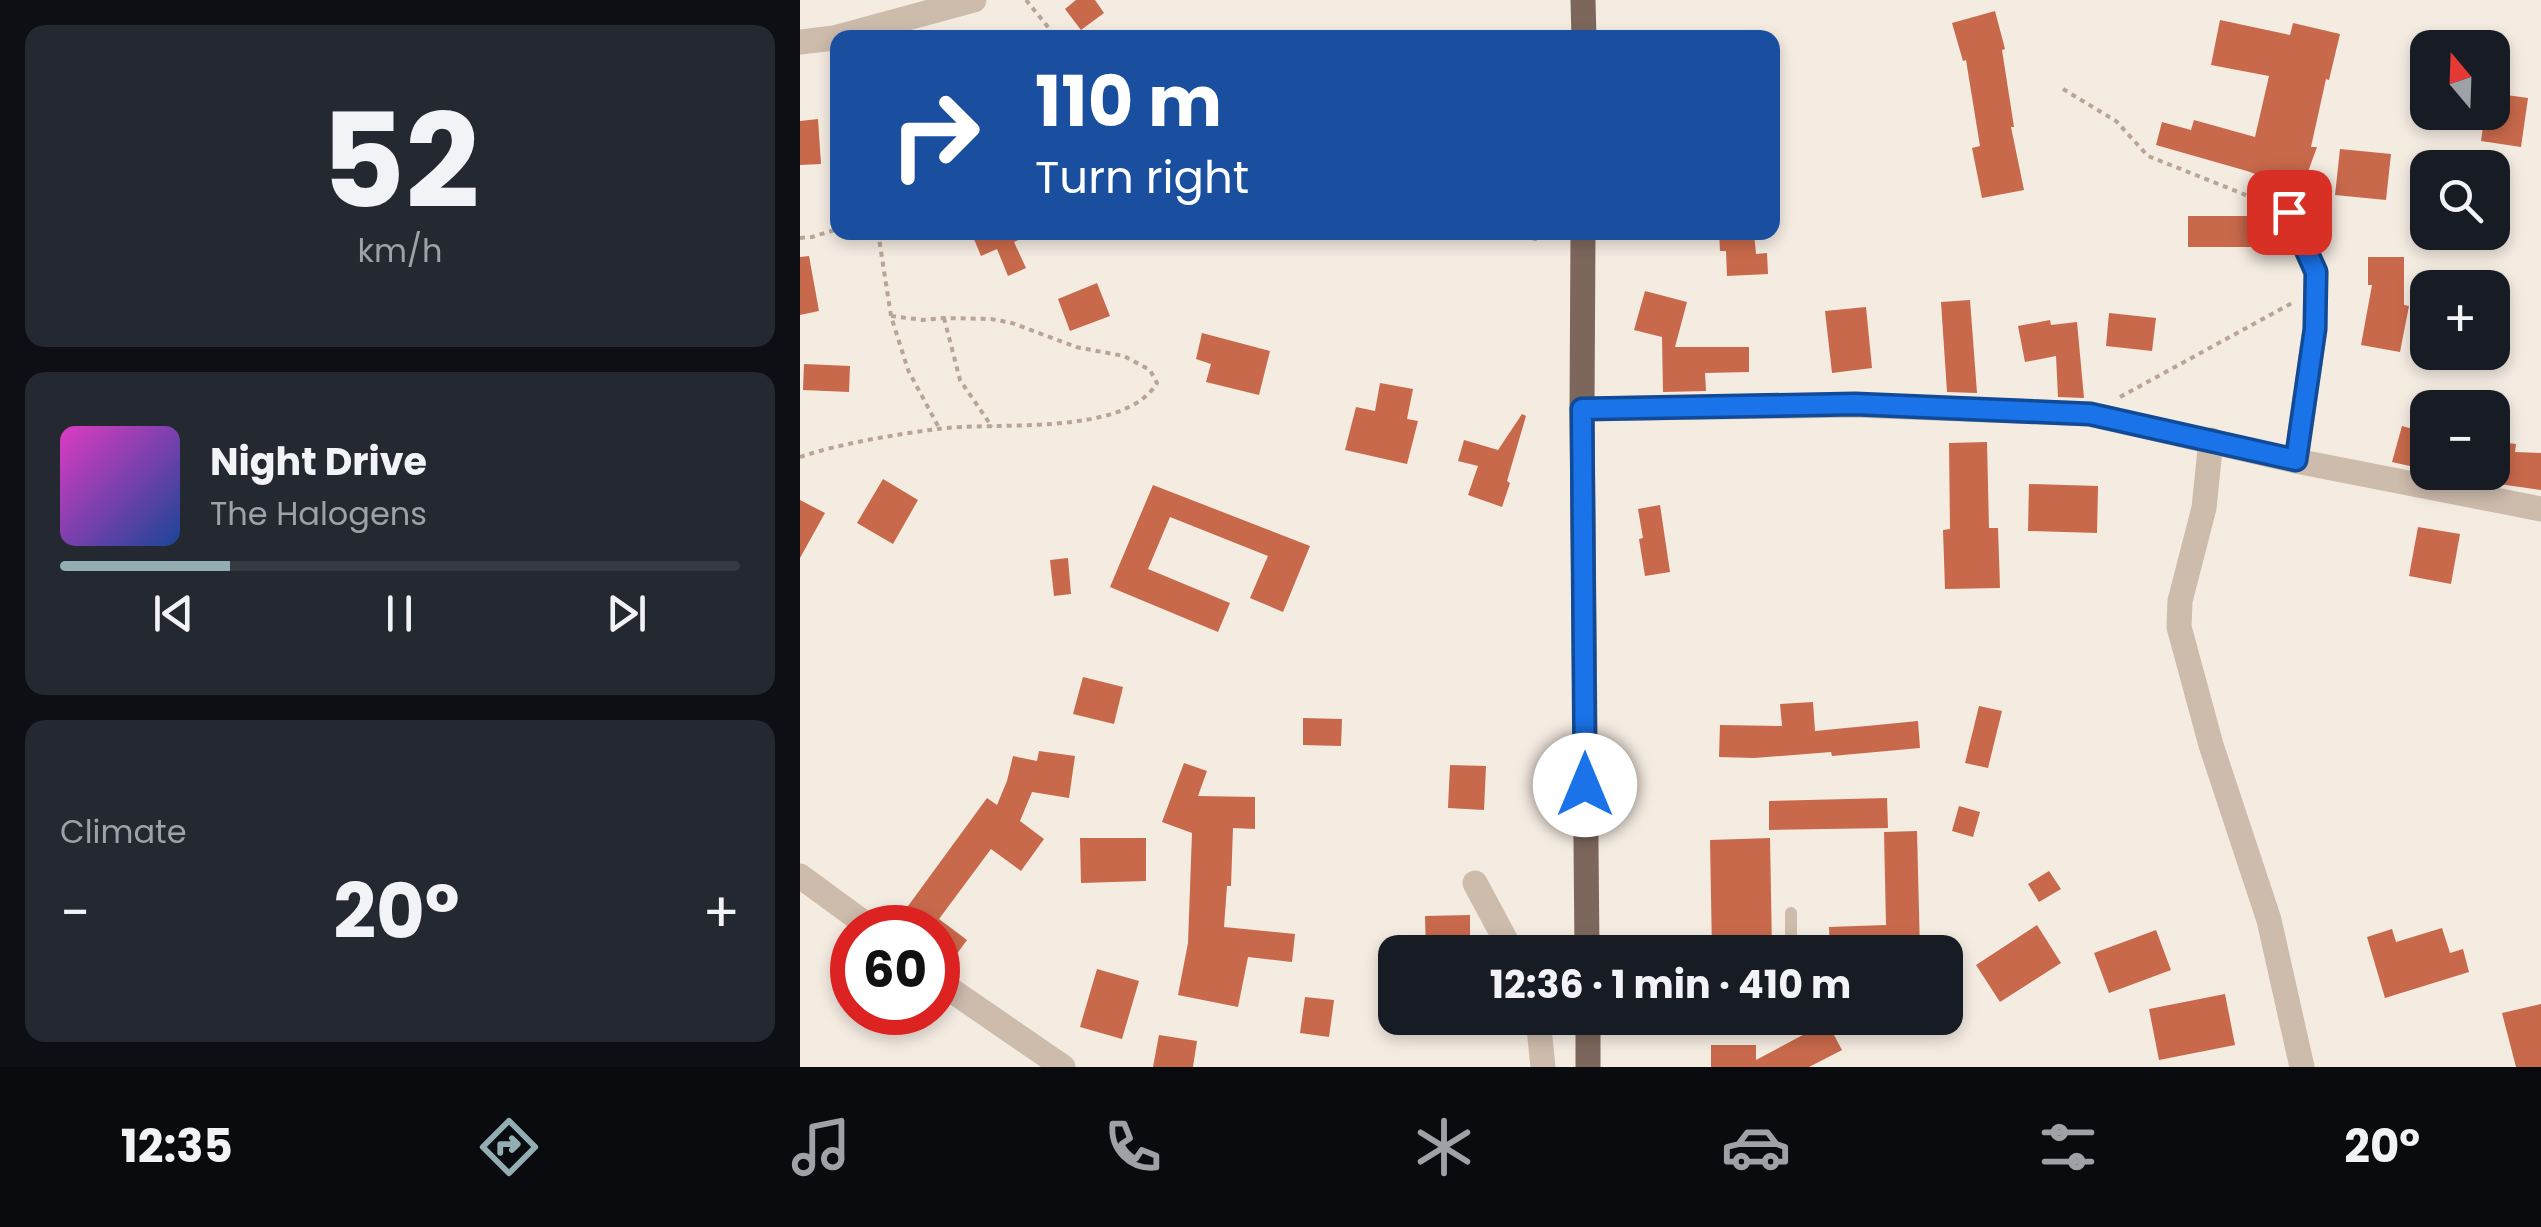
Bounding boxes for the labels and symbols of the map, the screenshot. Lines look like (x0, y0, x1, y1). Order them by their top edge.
north arrow (2410, 30, 2510, 130)
pin (2247, 170, 2332, 255)
position arrow (1533, 733, 1637, 837)
speed limit sign: 60 (830, 905, 960, 1035)

